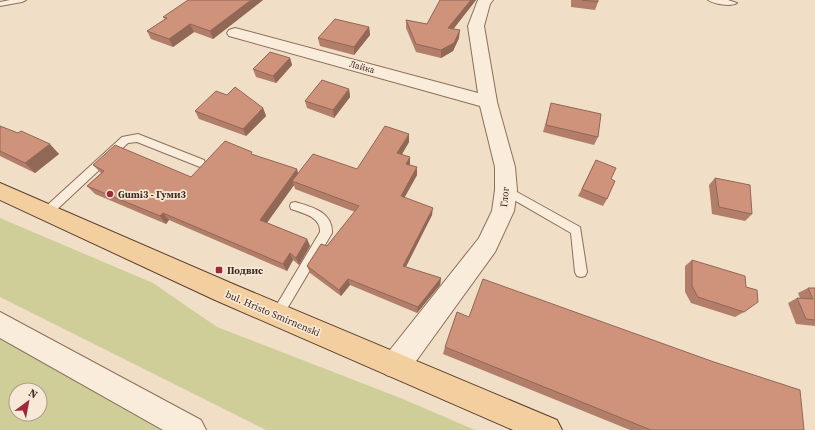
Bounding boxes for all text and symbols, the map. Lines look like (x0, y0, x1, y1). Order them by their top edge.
street label: Лайка (348, 58, 376, 76)
street label: Глог (497, 186, 512, 208)
place label: Gumi3 - Гуми3 (118, 188, 187, 201)
marker: Gumi3 - Гуми3 (105, 189, 115, 199)
place label: Подвис (227, 264, 263, 277)
marker: Подвис (214, 265, 224, 275)
street label: bul. Hristo Smirnenski (224, 288, 322, 339)
north arrow (8, 382, 48, 422)
text: N (26, 385, 40, 402)

